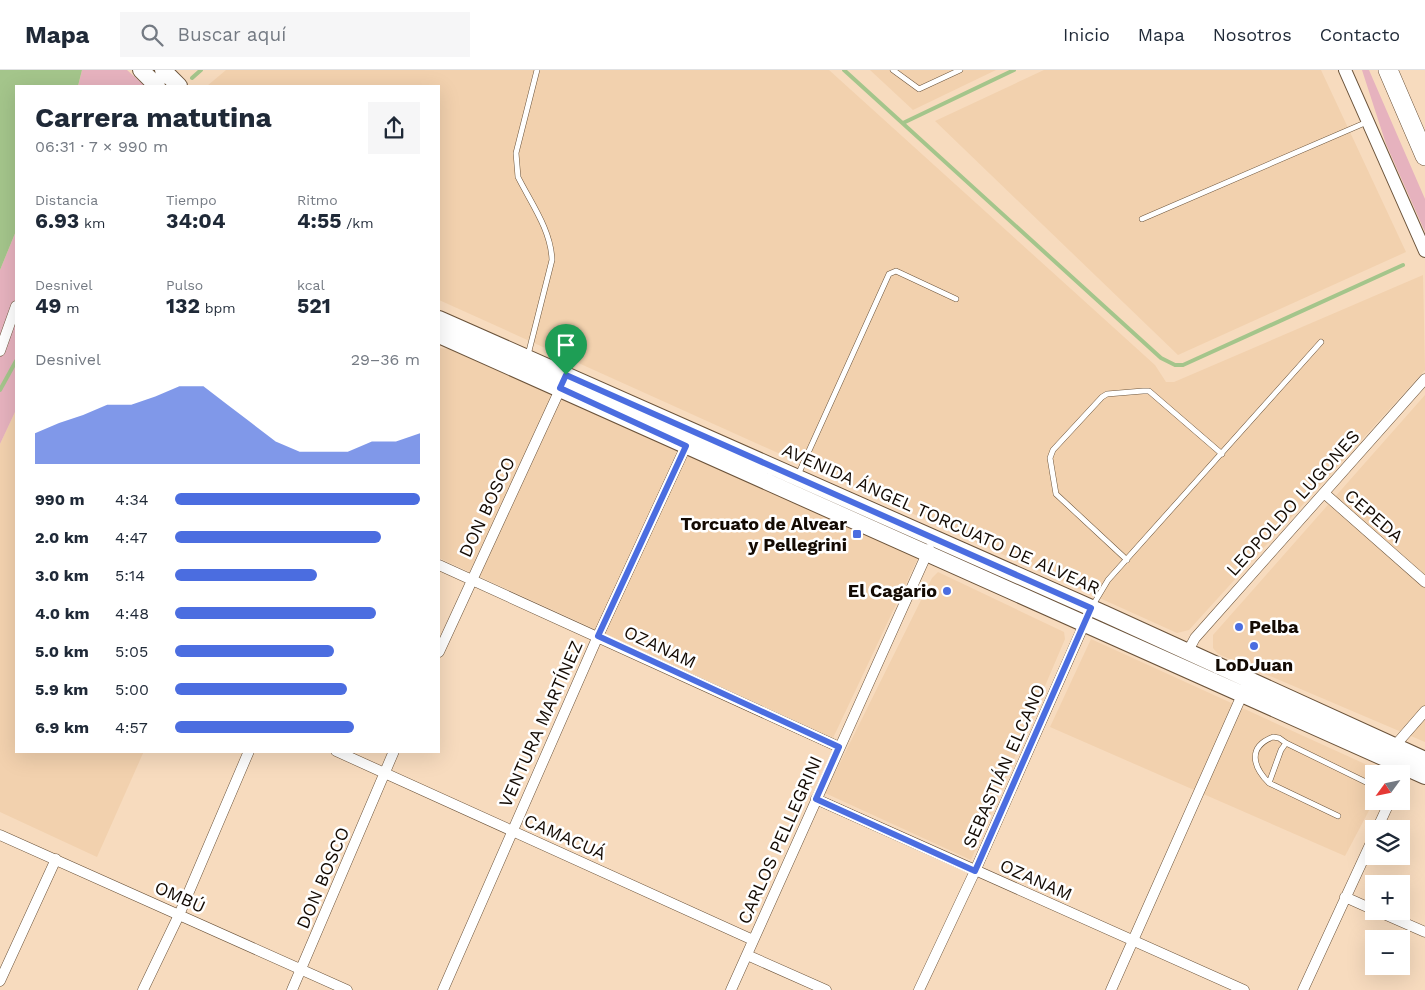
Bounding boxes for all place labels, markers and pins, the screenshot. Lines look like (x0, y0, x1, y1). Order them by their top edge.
pin (545, 324, 587, 375)
place label: Torcuato de Alvear y Pellegrini (681, 513, 847, 555)
marker: Torcuato de Alvear y Pellegrini (851, 528, 863, 540)
place label: El Cagario (848, 580, 937, 601)
marker: El Cagario (941, 585, 953, 597)
place label: Pelba (1249, 616, 1299, 637)
marker: Pelba (1233, 621, 1245, 633)
marker: LoDJuan (1248, 640, 1260, 652)
place label: LoDJuan (1215, 654, 1293, 675)

